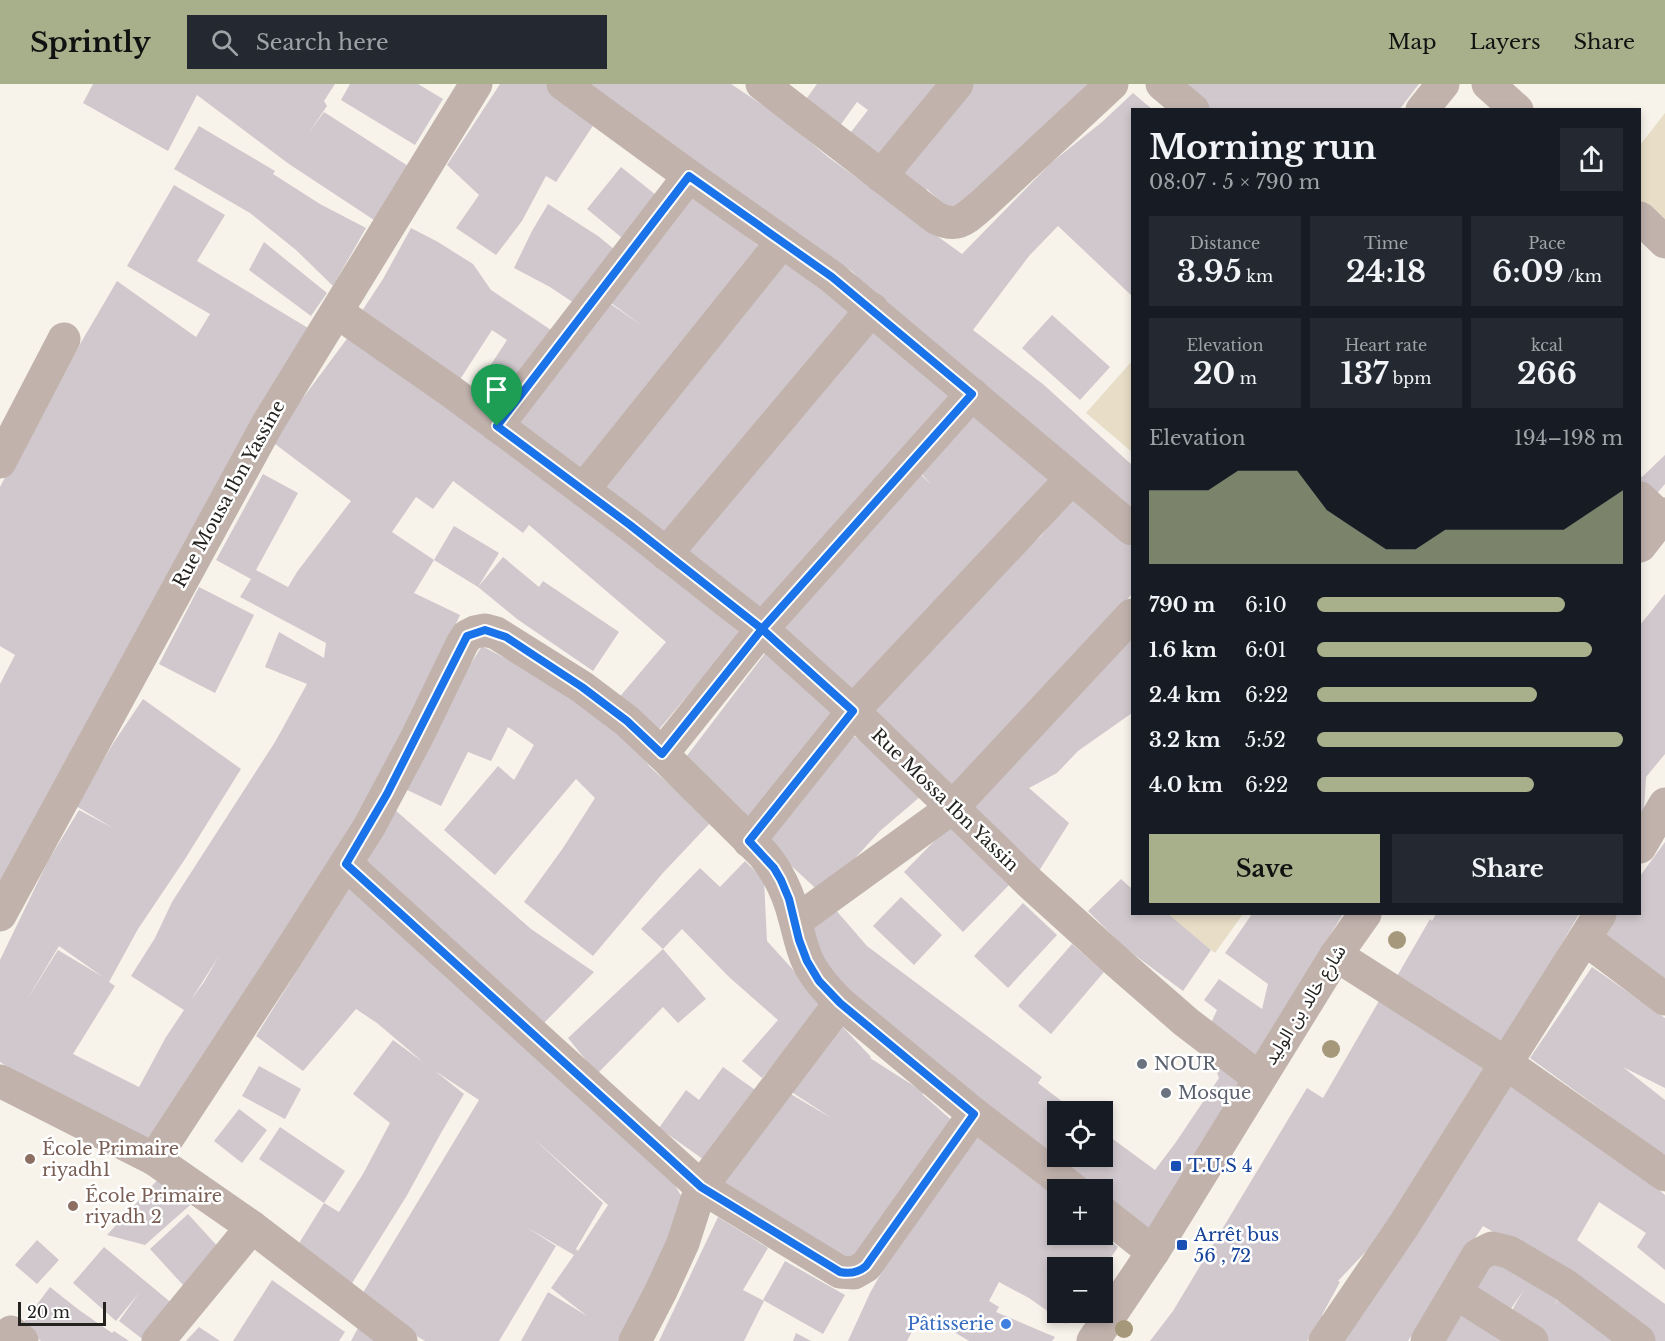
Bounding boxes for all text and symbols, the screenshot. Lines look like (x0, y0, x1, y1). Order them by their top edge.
search box (187, 15, 607, 69)
text: Sprintly (30, 25, 151, 60)
icon: search (208, 26, 241, 59)
text: Search here (256, 29, 389, 56)
text: Map (1388, 29, 1437, 55)
text: Layers (1470, 29, 1541, 55)
text: Share (1574, 29, 1635, 55)
text: Morning run (1149, 127, 1377, 168)
button: share (1560, 128, 1623, 191)
text: 08:07 · 5 × 790 m (1149, 170, 1320, 194)
text: Distance (1190, 233, 1260, 253)
text: Time (1364, 233, 1408, 253)
text: Pace (1528, 233, 1566, 253)
text: 3.95 (1177, 253, 1242, 290)
text: 24:18 (1346, 253, 1426, 290)
text: 6:09 (1492, 253, 1564, 290)
text: km (1242, 266, 1273, 286)
text: /km (1564, 266, 1602, 286)
text: Elevation (1186, 335, 1264, 355)
text: Heart rate (1345, 335, 1427, 355)
text: kcal (1531, 335, 1563, 355)
text: 20 (1193, 355, 1235, 392)
text: 137 (1341, 355, 1388, 392)
text: 266 (1517, 355, 1577, 392)
pin (471, 364, 522, 426)
text: m (1235, 368, 1257, 388)
text: bpm (1388, 368, 1431, 388)
icon: arrive (480, 373, 513, 406)
street label: Rue Mousa Ibn Yassine (168, 397, 290, 591)
text: Elevation (1149, 426, 1246, 450)
text: 194–198 m (1514, 426, 1623, 450)
text: 790 m (1149, 593, 1215, 617)
text: 6:10 (1245, 593, 1287, 617)
text: 1.6 km (1149, 638, 1217, 662)
text: 6:01 (1245, 638, 1287, 662)
text: 2.4 km (1149, 683, 1221, 707)
text: 6:22 (1245, 683, 1288, 707)
street label: Rue Mossa Ibn Yassin (867, 724, 1023, 876)
text: 3.2 km (1149, 728, 1221, 752)
text: 5:52 (1245, 728, 1286, 752)
text: 4.0 km (1149, 773, 1223, 797)
text: 6:22 (1245, 773, 1288, 797)
button: Save (1149, 834, 1380, 903)
button: Share (1392, 834, 1623, 903)
street label: شارع خالد بن الوليد (1259, 941, 1353, 1071)
place label: NOUR (1154, 1053, 1217, 1075)
marker: NOUR (1135, 1057, 1149, 1071)
place label: Mosque (1178, 1082, 1251, 1104)
marker: Mosque (1159, 1086, 1173, 1100)
map controls (1047, 1101, 1113, 1323)
button: locate (1047, 1101, 1113, 1167)
place label: École Primaire riyadh1 (42, 1137, 179, 1181)
marker: École Primaire riyadh1 (23, 1152, 37, 1166)
place label: T.U.S 4 (1188, 1155, 1253, 1177)
marker: T.U.S 4 (1169, 1159, 1183, 1173)
button: + (1047, 1179, 1113, 1245)
place label: École Primaire riyadh 2 (85, 1184, 222, 1228)
marker: École Primaire riyadh 2 (66, 1199, 80, 1213)
place label: Arrêt bus 56 , 72 (1193, 1224, 1279, 1267)
marker: Arrêt bus 56 , 72 (1175, 1238, 1189, 1252)
button: − (1047, 1257, 1113, 1323)
scale bar (18, 1299, 106, 1326)
text: 20 m (27, 1302, 70, 1322)
place label: Pâtisserie (907, 1313, 994, 1335)
marker: Pâtisserie (999, 1317, 1013, 1331)

